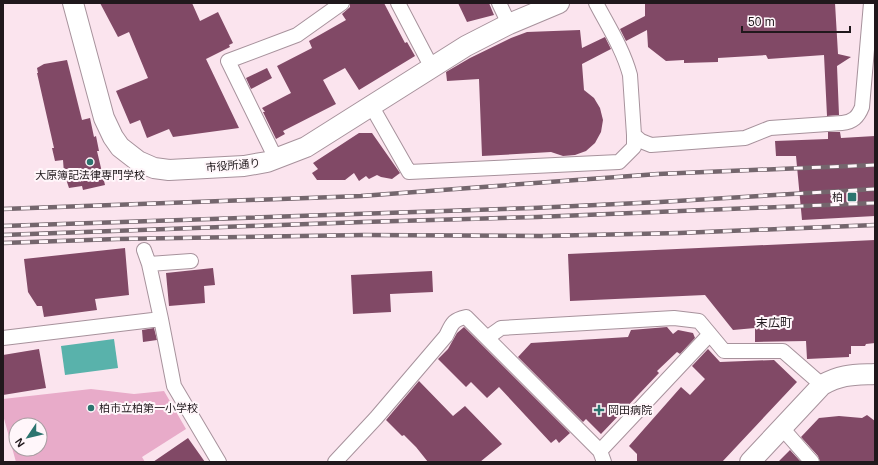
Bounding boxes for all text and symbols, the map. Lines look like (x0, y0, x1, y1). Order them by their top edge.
scale bar (742, 8, 850, 34)
text: 50 m (748, 15, 775, 29)
marker: 大原簿記法律専門学校 (85, 157, 95, 167)
street label: 市役所通り (205, 157, 261, 173)
place label: 大原簿記法律専門学校 (35, 169, 145, 181)
place label: 柏 (832, 191, 843, 203)
marker: 柏 (846, 191, 858, 203)
district label: 末広町 (756, 316, 792, 330)
place label: 柏市立柏第一小学校 (99, 402, 198, 414)
marker: 柏市立柏第一小学校 (86, 403, 96, 413)
marker: 岡田病院 (593, 404, 605, 416)
place label: 岡田病院 (608, 404, 652, 416)
north arrow (8, 417, 48, 457)
text: N (13, 436, 27, 449)

